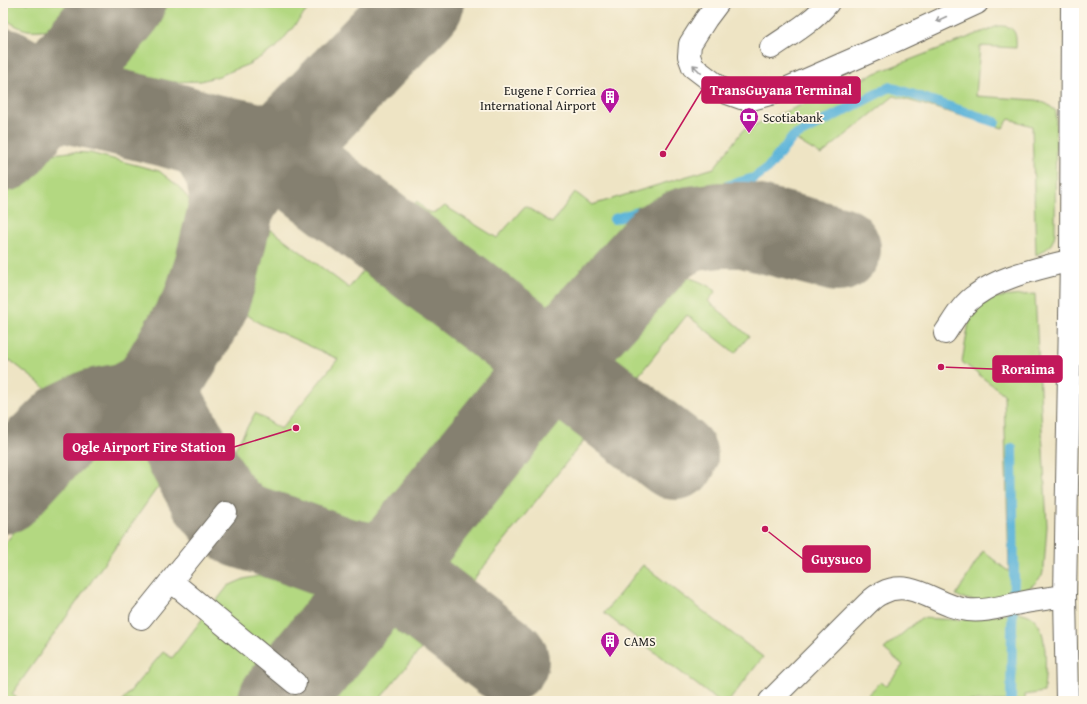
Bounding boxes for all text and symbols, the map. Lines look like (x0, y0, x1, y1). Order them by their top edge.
one-way arrow (936, 16, 948, 23)
one-way arrow (692, 64, 702, 74)
callout: TransGuyana Terminal (702, 77, 860, 103)
text: TransGuyana Terminal (710, 80, 853, 100)
place label: Eugene F Corriea International Airport (480, 81, 597, 115)
building icon: Eugene F Corriea International Airport (599, 86, 621, 114)
bank icon: Scotiabank (738, 106, 760, 134)
place label: Scotiabank (763, 108, 823, 127)
callout: Roraima (993, 356, 1062, 382)
text: Roraima (1001, 359, 1055, 379)
callout: Ogle Airport Fire Station (64, 434, 234, 460)
text: Ogle Airport Fire Station (72, 437, 226, 457)
callout: Guysuco (803, 546, 870, 572)
text: Guysuco (811, 549, 863, 569)
building icon: CAMS (599, 630, 621, 658)
place label: CAMS (624, 632, 656, 651)

